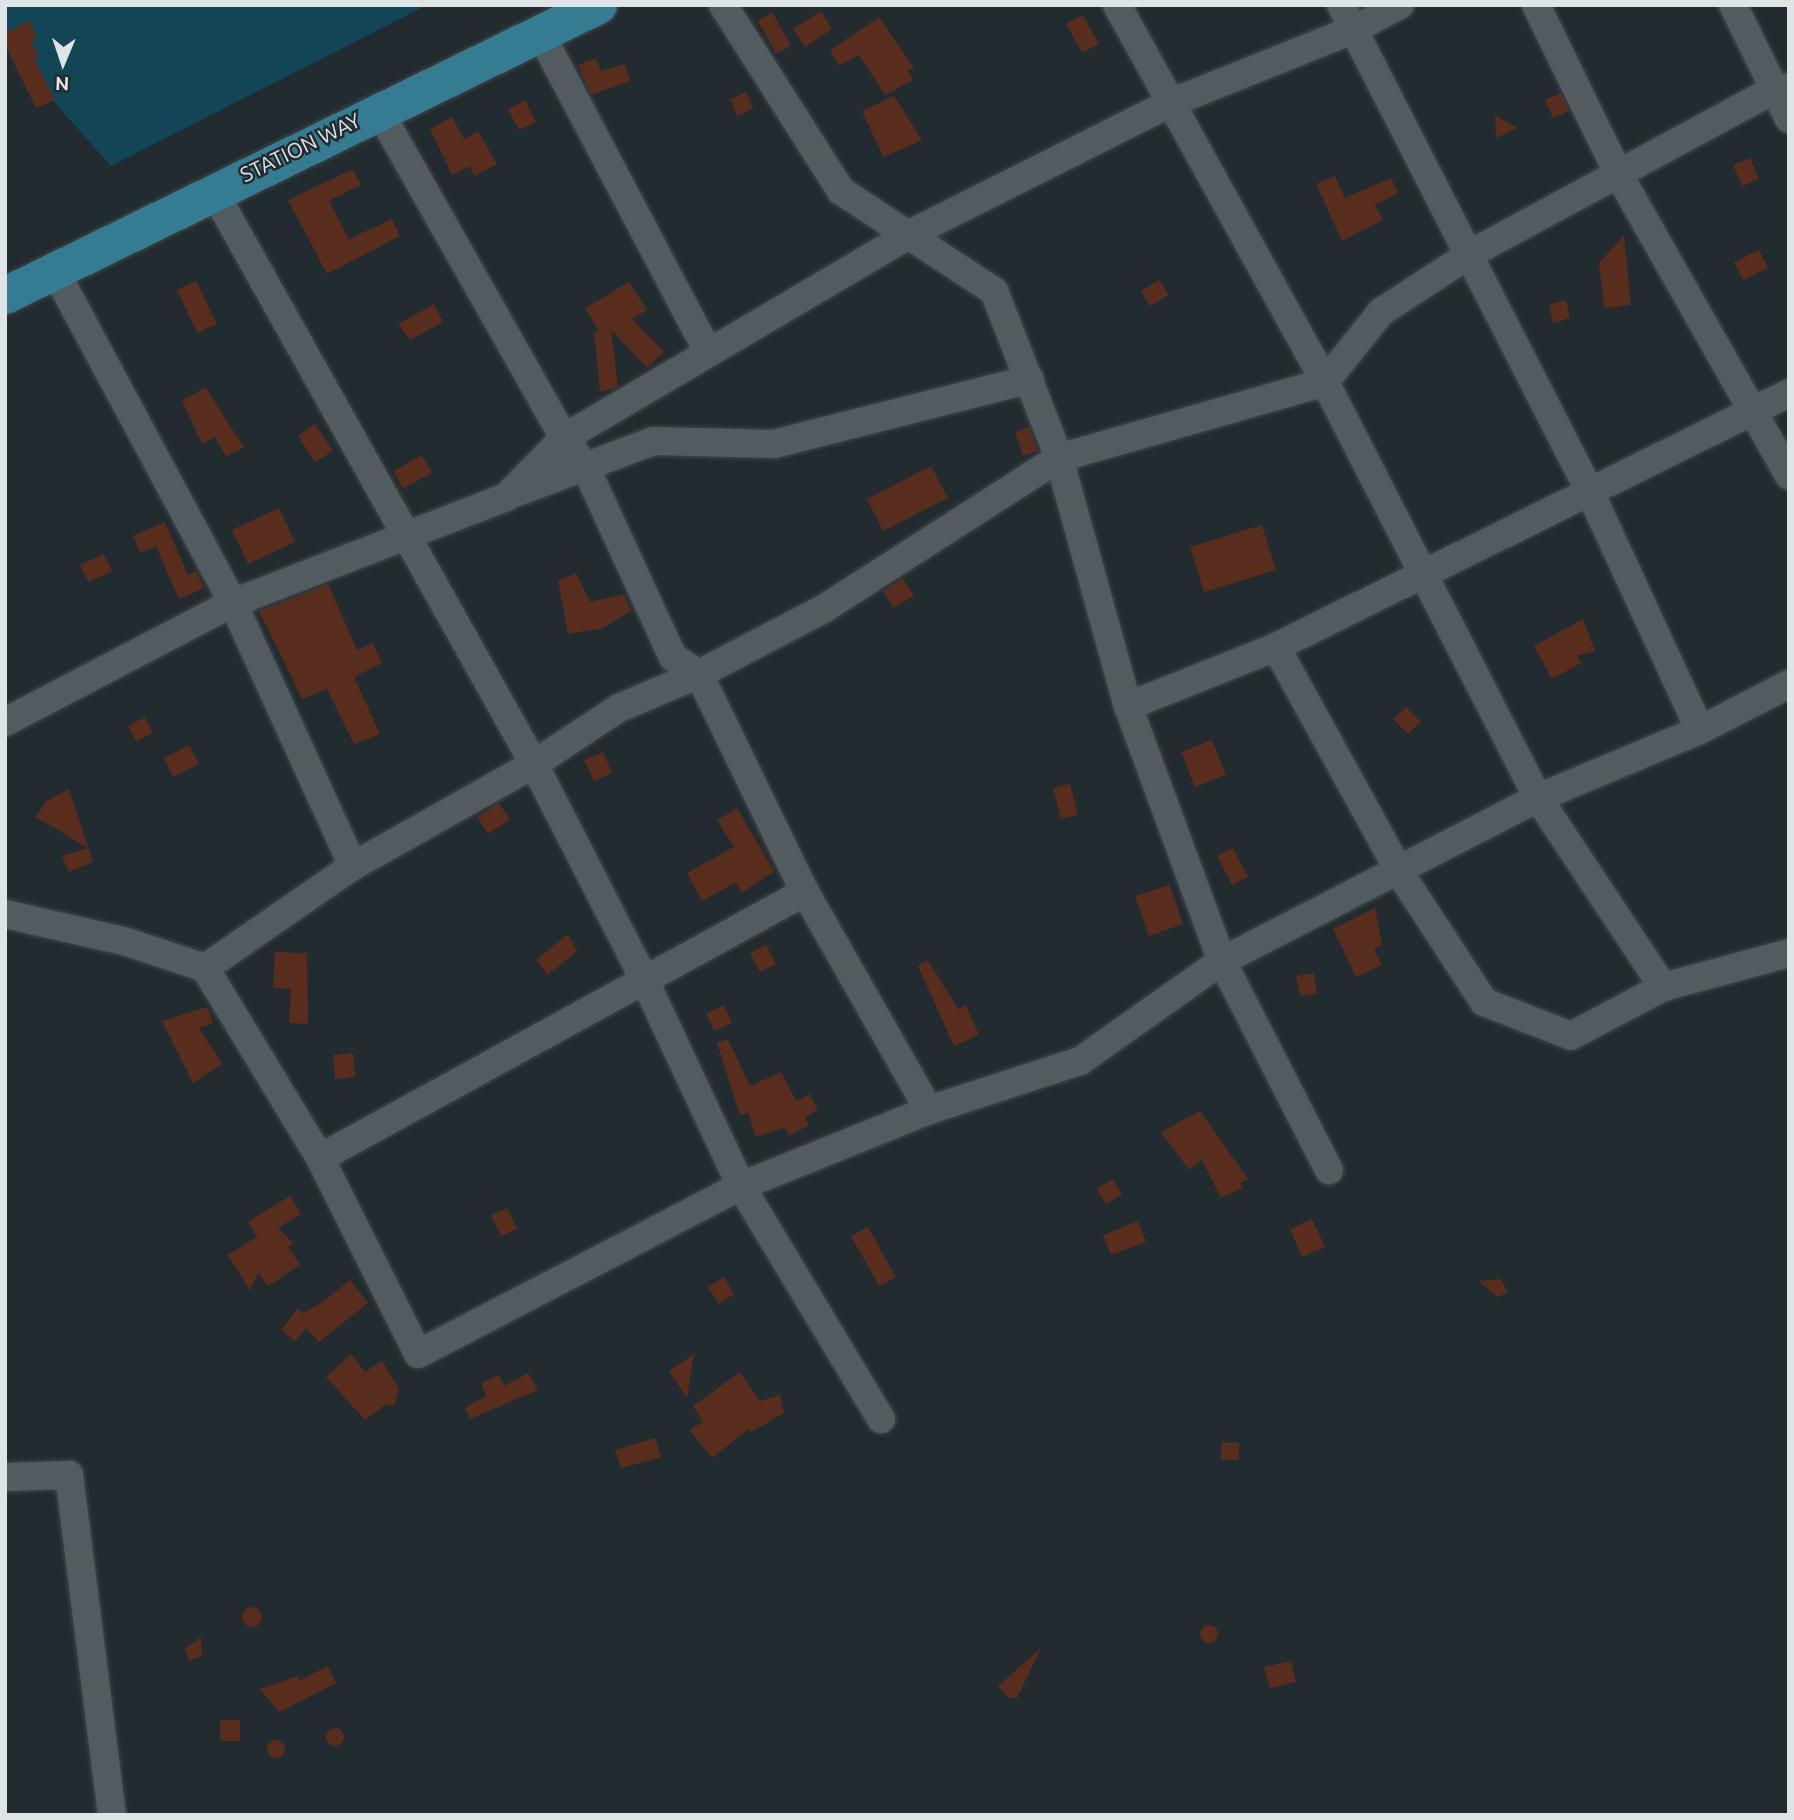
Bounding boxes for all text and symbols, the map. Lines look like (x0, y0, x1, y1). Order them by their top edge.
north arrow (28, 28, 98, 98)
text: N (55, 73, 70, 95)
street label: STATION WAY (236, 107, 364, 187)

